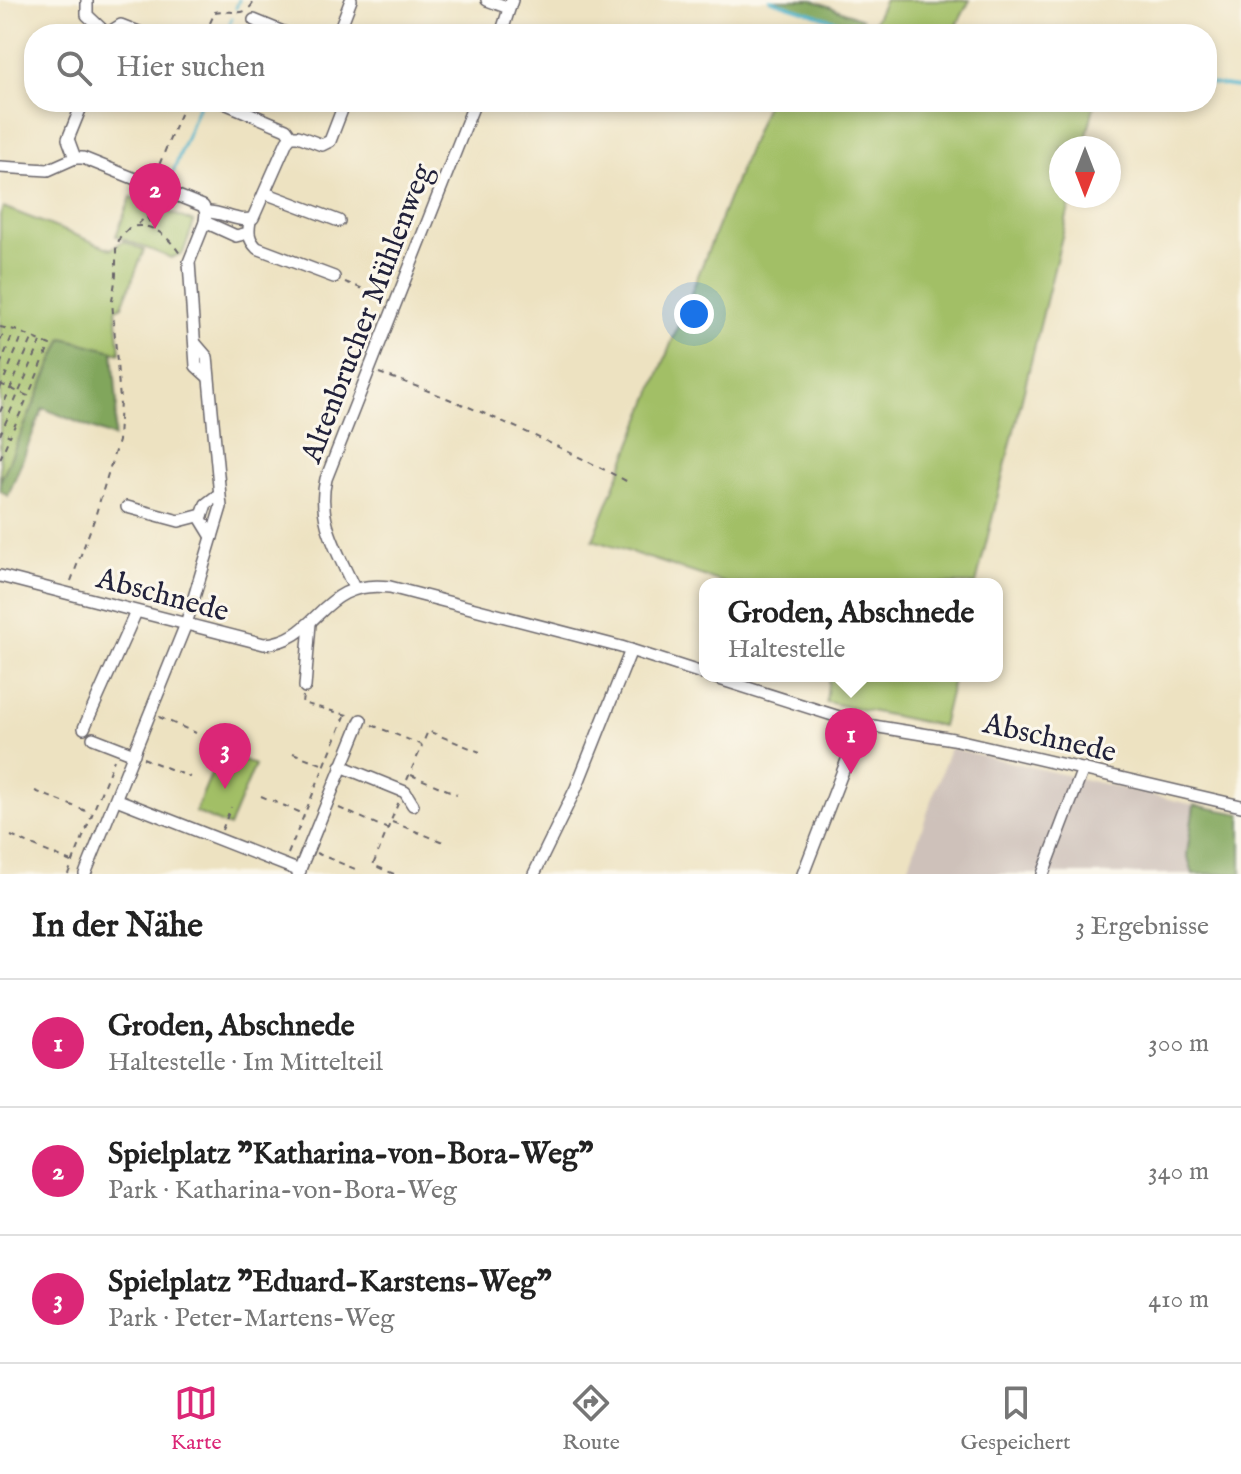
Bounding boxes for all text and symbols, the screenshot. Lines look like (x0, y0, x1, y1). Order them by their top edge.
search box (24, 24, 1217, 112)
icon: search (52, 46, 96, 90)
text: Hier suchen (116, 49, 266, 87)
north arrow (1049, 136, 1121, 208)
street label: Altenbrucher Mühlenweg (293, 158, 443, 470)
pin: 2 (129, 163, 181, 229)
your location (674, 294, 714, 334)
street label: Abschnede (91, 560, 233, 632)
popup (699, 578, 1003, 682)
text: Groden, Abschnede (728, 595, 974, 633)
text: Haltestelle (728, 633, 845, 666)
street label: Abschnede (978, 705, 1120, 773)
pin: 1 (825, 708, 877, 774)
pin: 3 (199, 723, 251, 789)
text: In der Nähe (32, 905, 203, 948)
text: 3 Ergebnisse (1075, 910, 1209, 943)
text: Groden, Abschnede (108, 1008, 355, 1046)
text: 1 (53, 1027, 63, 1060)
text: 300 m (1148, 1027, 1209, 1060)
text: Haltestelle · Im Mittelteil (108, 1046, 383, 1079)
text: Spielplatz "Katharina-von-Bora-Weg" (108, 1136, 593, 1174)
text: 2 (52, 1155, 64, 1188)
text: 340 m (1148, 1155, 1209, 1188)
text: Park · Katharina-von-Bora-Weg (108, 1174, 457, 1207)
text: Spielplatz "Eduard-Karstens-Weg" (108, 1264, 552, 1302)
text: 3 (53, 1283, 63, 1316)
text: 410 m (1148, 1283, 1209, 1316)
text: Park · Peter-Martens-Weg (108, 1302, 394, 1335)
tab: Karte (170, 1381, 222, 1457)
tab: Route (562, 1381, 620, 1457)
tab: Gespeichert (961, 1381, 1071, 1457)

